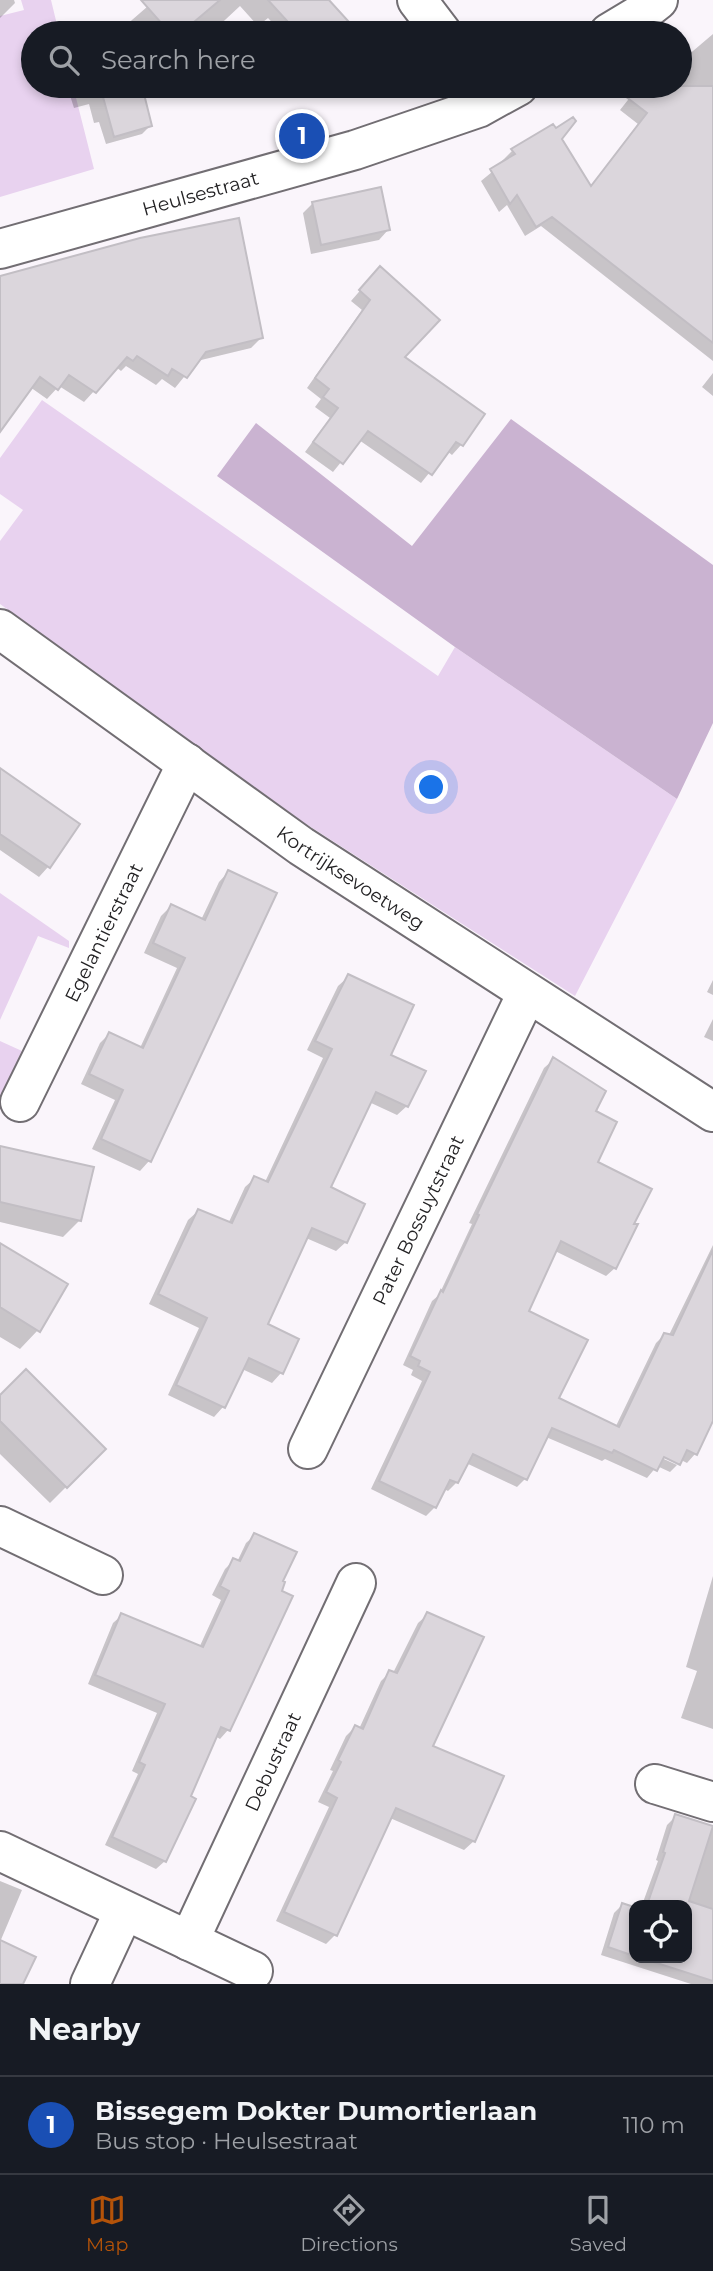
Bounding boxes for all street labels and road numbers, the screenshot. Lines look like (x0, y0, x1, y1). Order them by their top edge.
street label: Heulsestraat (140, 166, 261, 221)
street label: Kortrijksevoetweg (272, 821, 429, 935)
street label: Egelantierstraat (60, 859, 148, 1006)
street label: Pater Bossuytstraat (368, 1131, 469, 1309)
street label: Debustraat (240, 1708, 306, 1815)

